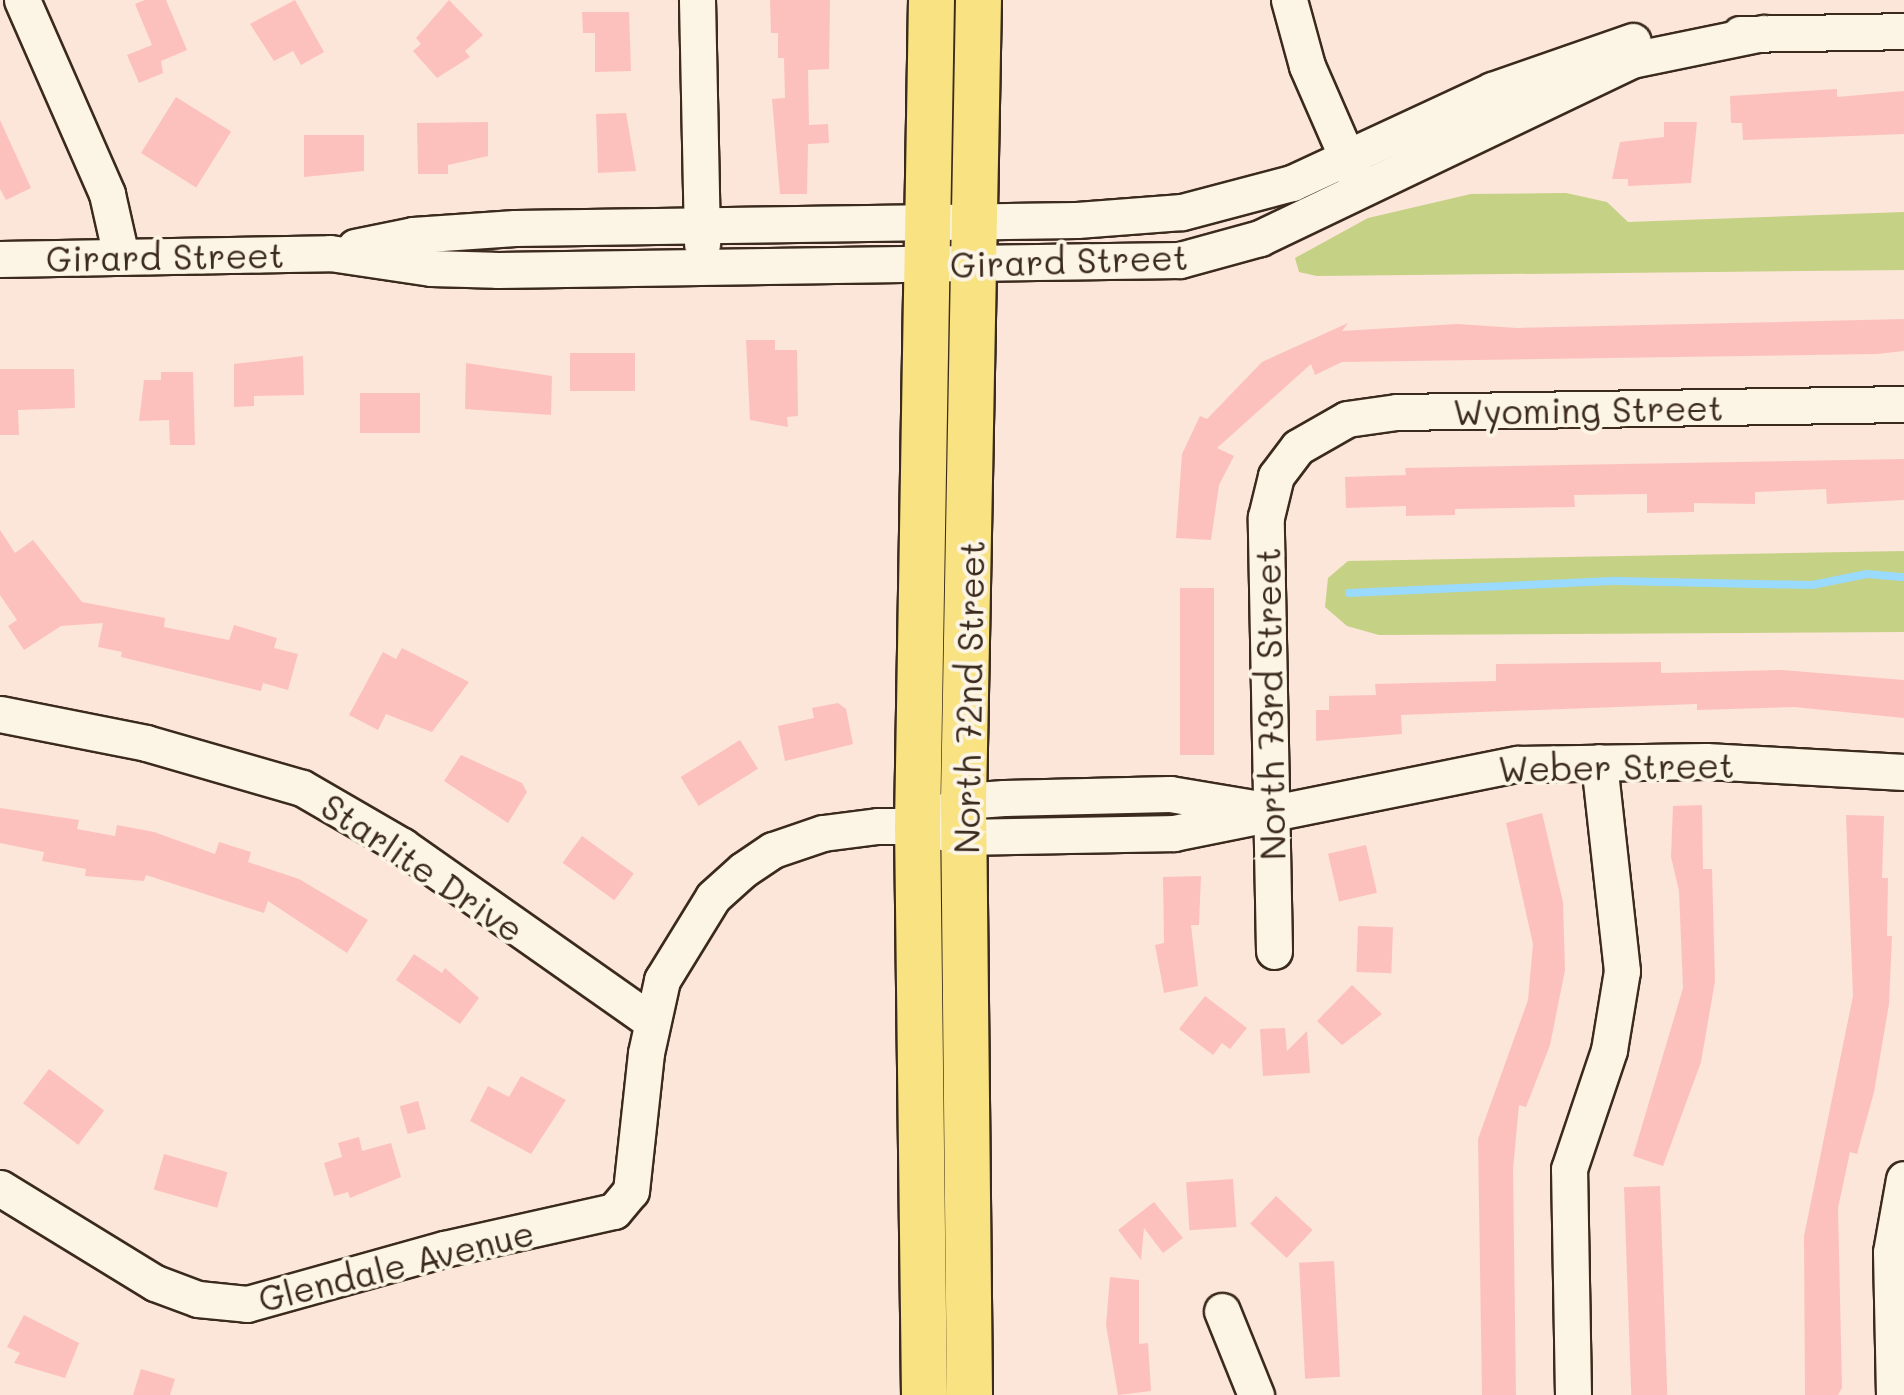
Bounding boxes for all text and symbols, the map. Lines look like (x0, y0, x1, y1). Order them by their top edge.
street label: Girard Street (45, 233, 285, 279)
street label: Girard Street (949, 235, 1189, 285)
street label: Wyoming Street (1452, 386, 1724, 432)
street label: North 72nd Street (944, 540, 992, 854)
street label: North 73rd Street (1245, 547, 1293, 861)
street label: Weber Street (1497, 743, 1735, 789)
street label: Starlite Drive (314, 784, 532, 950)
street label: Glendale Avenue (254, 1210, 538, 1320)

